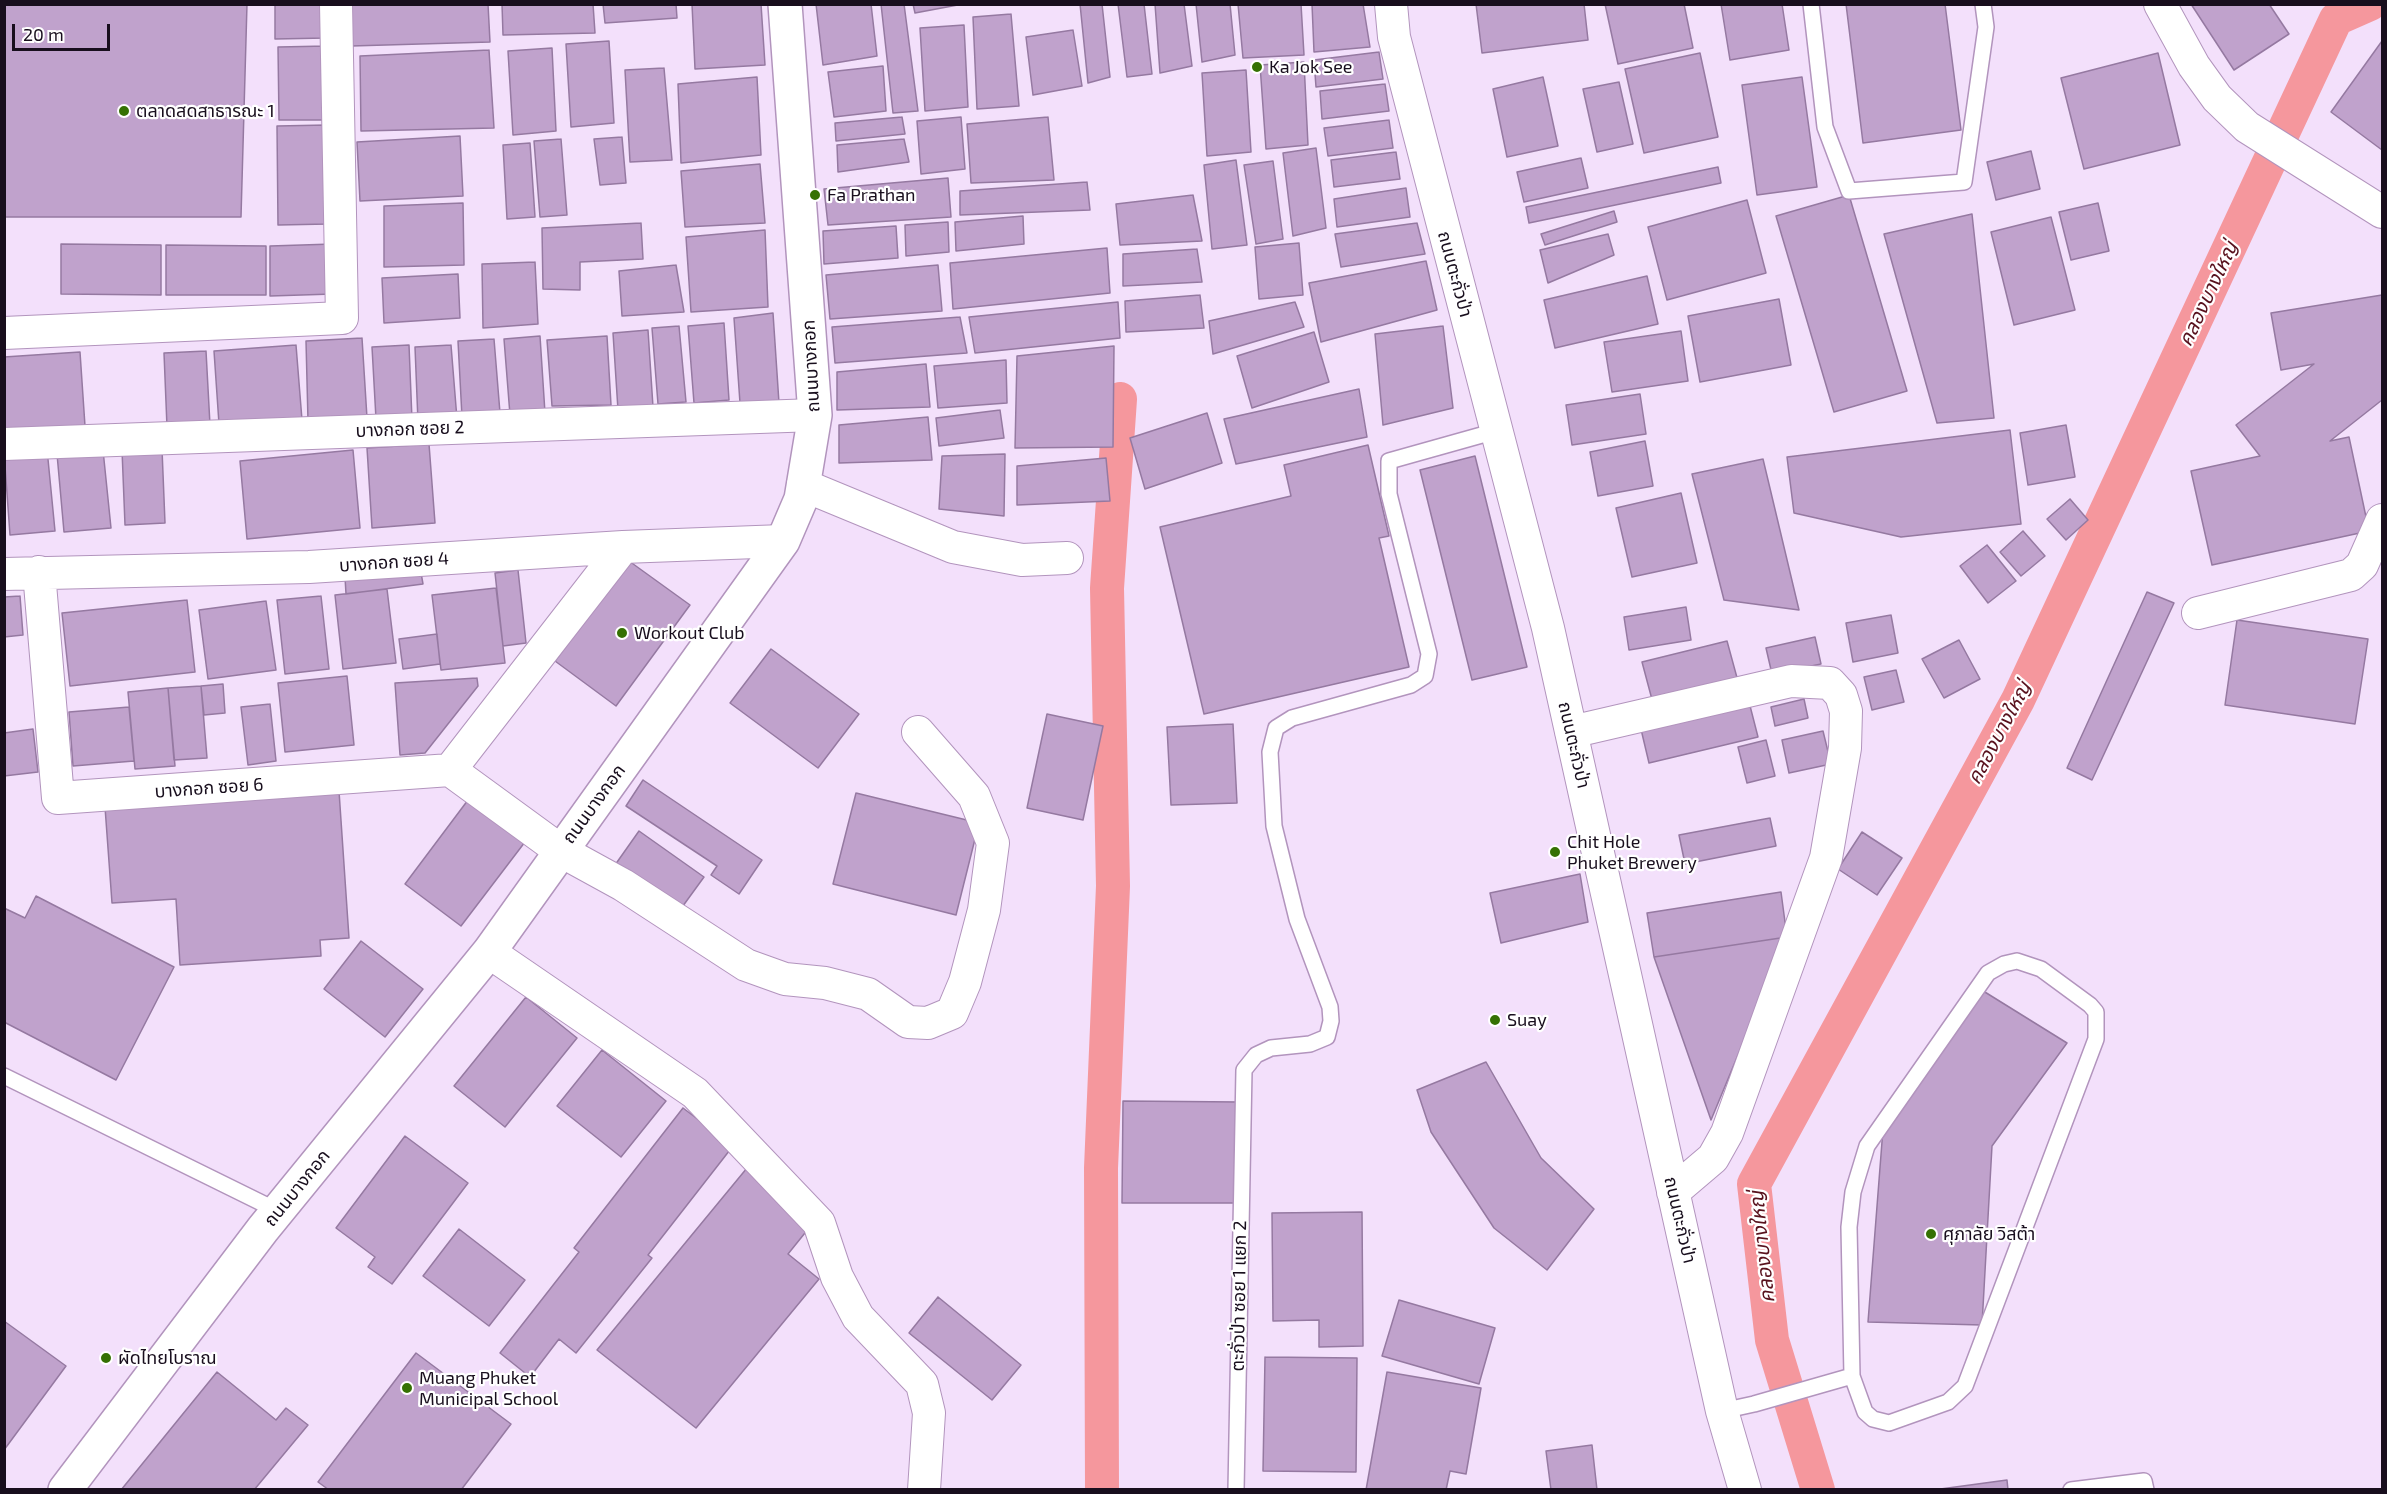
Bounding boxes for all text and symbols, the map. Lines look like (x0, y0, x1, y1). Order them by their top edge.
scale bar (15, 12, 112, 50)
text: 20 m (23, 23, 64, 45)
place label: Ka Jok See (1269, 56, 1352, 78)
marker: Ka Jok See (1250, 60, 1264, 74)
place label: ตลาดสดสาธารณะ 1 (136, 100, 275, 122)
marker: ตลาดสดสาธารณะ 1 (117, 104, 131, 118)
place label: Fa Prathan (827, 184, 916, 206)
marker: Fa Prathan (808, 188, 822, 202)
street label: ถนนตะกั่วป่า (1433, 229, 1477, 319)
water label: คลองบางใหญ่ (2173, 238, 2243, 350)
street label: ถนนบางกอก (798, 319, 824, 413)
street label: บางกอก ซอย 2 (355, 416, 465, 442)
street label: บางกอก ซอย 4 (338, 547, 450, 577)
place label: Workout Club (634, 622, 745, 644)
marker: Workout Club (615, 626, 629, 640)
water label: คลองบางใหญ่ (1962, 678, 2036, 788)
street label: ถนนตะกั่วป่า (1554, 700, 1594, 790)
street label: ถนนบางกอก (558, 760, 630, 848)
street label: บางกอก ซอย 6 (154, 773, 264, 803)
place label: Chit Hole Phuket Brewery (1567, 831, 1697, 874)
marker: Chit Hole Phuket Brewery (1548, 845, 1562, 859)
place label: Suay (1507, 1009, 1547, 1031)
marker: Suay (1488, 1013, 1502, 1027)
street label: ถนนบางกอก (259, 1145, 335, 1231)
street label: ถนนตะกั่วป่า (1660, 1175, 1700, 1265)
water label: คลองบางใหญ่ (1744, 1190, 1780, 1304)
street label: ตะกั่วป่า ซอย 1 แยก 2 (1227, 1220, 1251, 1372)
place label: ศุภาลัย วิสต้า (1943, 1223, 2035, 1245)
marker: ศุภาลัย วิสต้า (1924, 1227, 1938, 1241)
place label: ผัดไทยโบราณ (118, 1347, 217, 1369)
marker: ผัดไทยโบราณ (99, 1351, 113, 1365)
place label: Muang Phuket Municipal School (419, 1367, 558, 1410)
marker: Muang Phuket Municipal School (400, 1381, 414, 1395)

